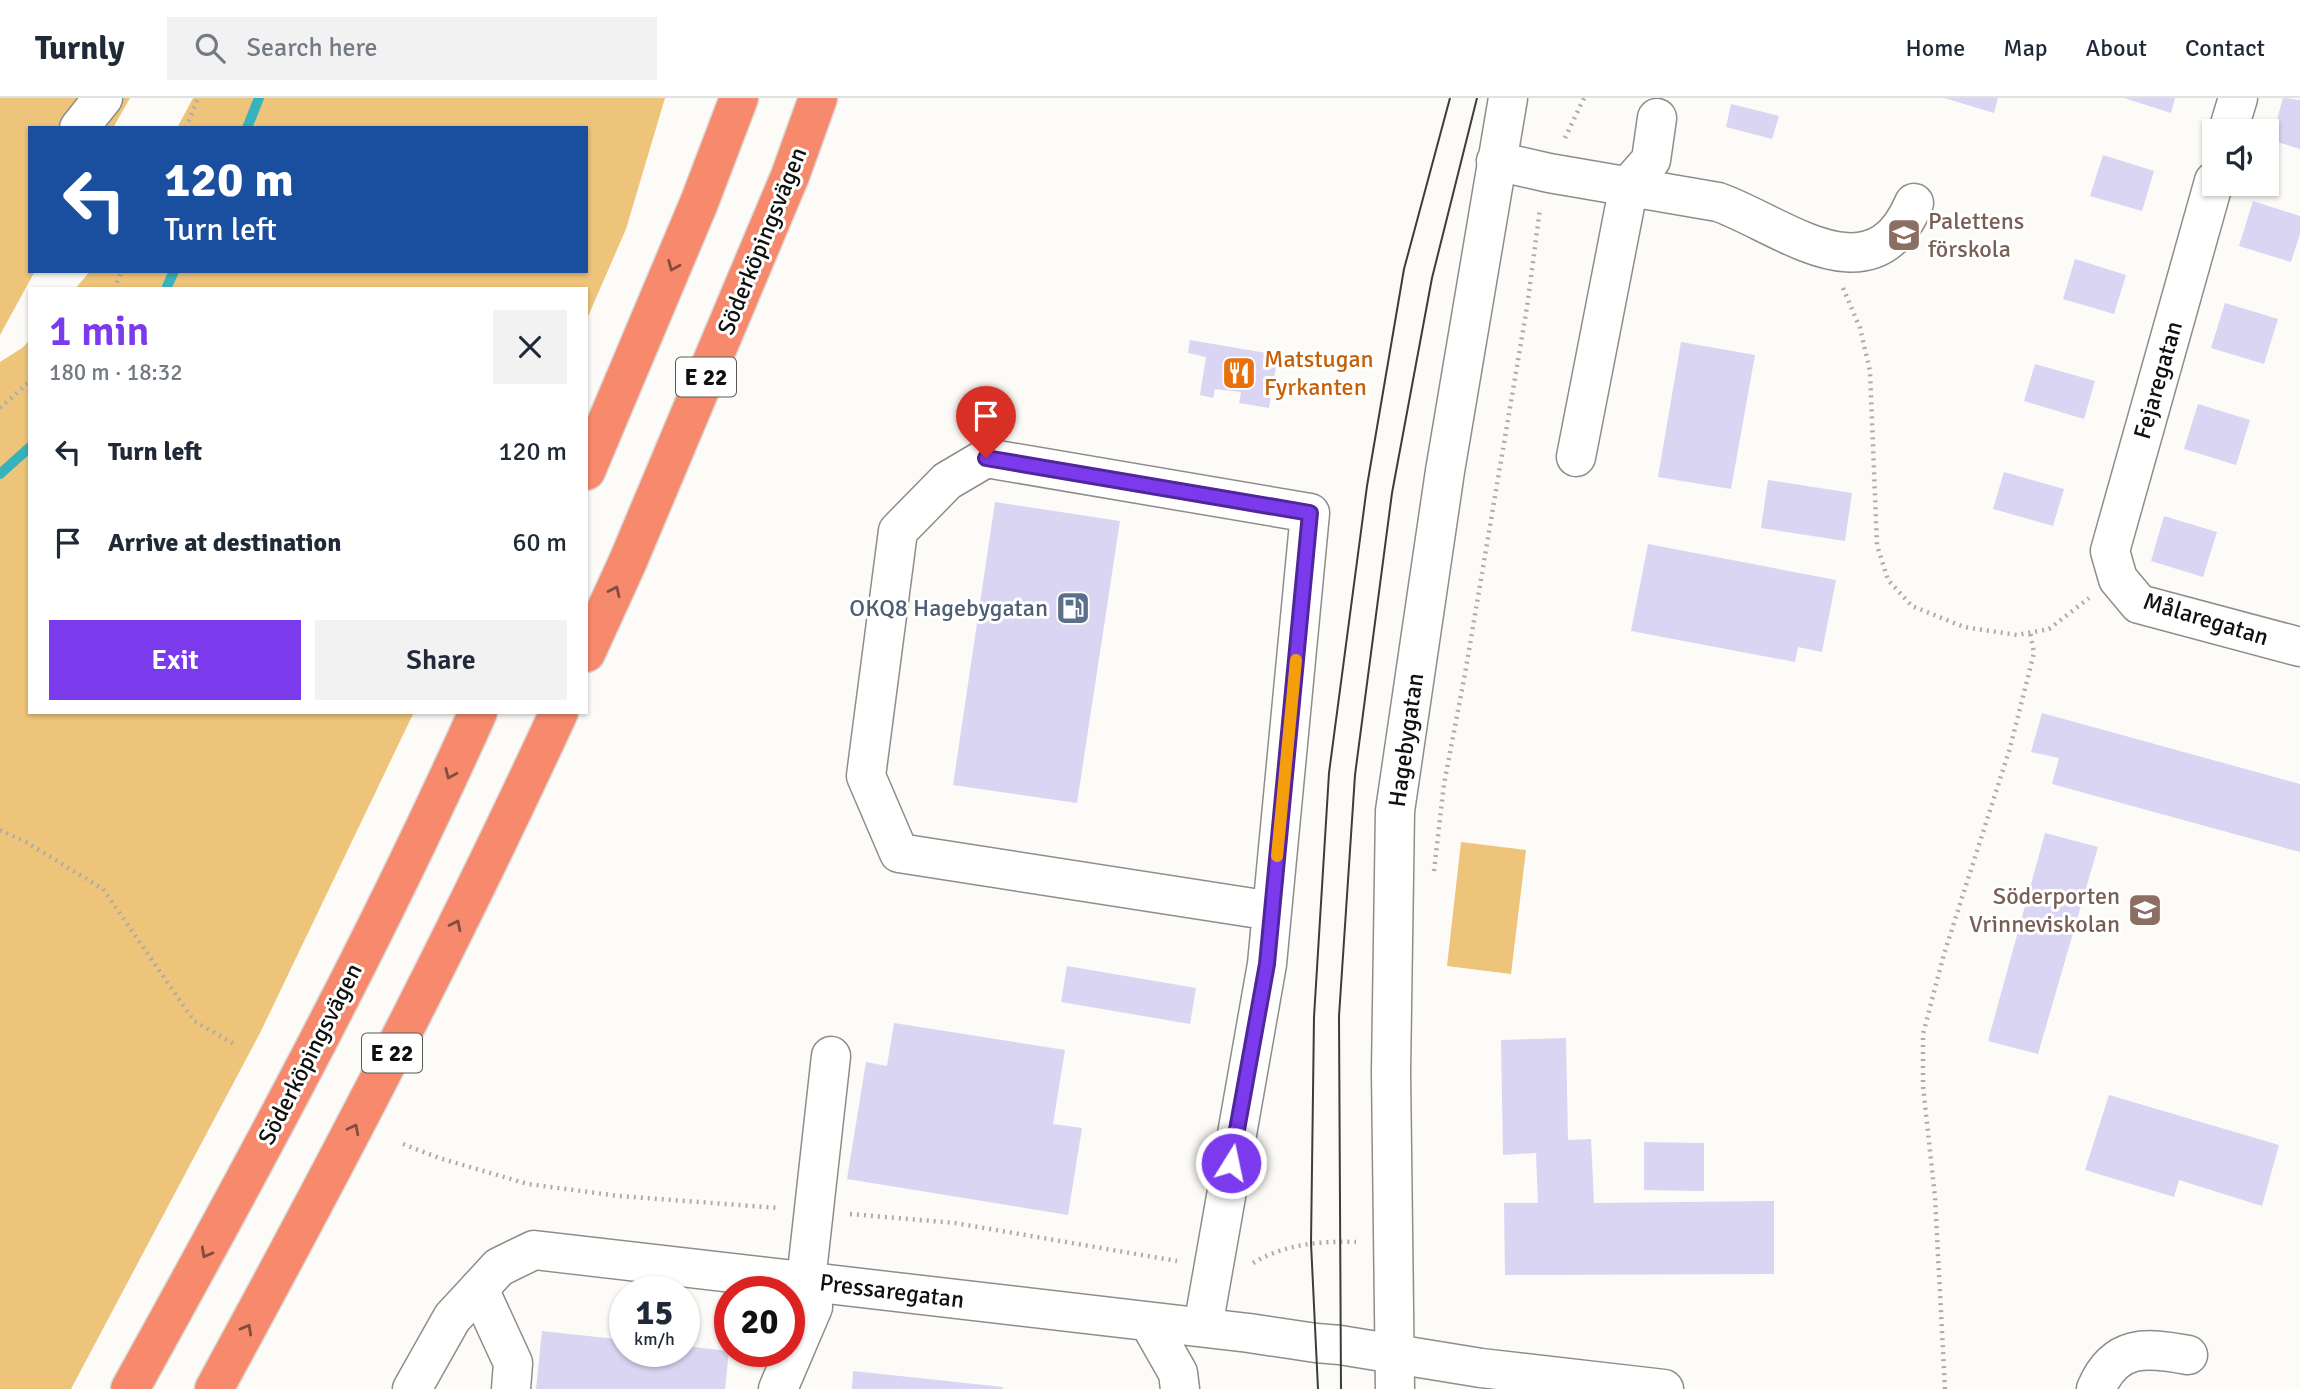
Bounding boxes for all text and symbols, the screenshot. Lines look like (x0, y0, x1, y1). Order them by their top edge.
search box (167, 17, 657, 80)
text: Turnly (35, 28, 125, 69)
icon: search (191, 29, 229, 67)
text: Search here (247, 32, 378, 64)
text: Home (1905, 33, 1965, 63)
text: Map (2003, 33, 2048, 63)
text: About (2086, 33, 2147, 63)
text: Contact (2185, 33, 2265, 63)
map controls (2202, 119, 2279, 196)
button: sound (2202, 119, 2279, 196)
street label: Söderköpingsvägen (711, 143, 813, 339)
text: 120 m (164, 150, 294, 210)
icon: left (49, 154, 140, 245)
place label: Palettens förskola (1928, 206, 2024, 264)
text: Turn left (164, 210, 277, 249)
school or university icon: Palettens förskola (1885, 216, 1923, 254)
one-way arrow (667, 258, 681, 271)
text: 1 min (49, 306, 150, 357)
button: close (493, 310, 567, 384)
street label: Fejaregatan (2127, 318, 2189, 442)
place label: Matstugan Fyrkanten (1264, 344, 1374, 402)
restaurant icon: Matstugan Fyrkanten (1220, 354, 1258, 392)
text: 180 m · 18:32 (49, 358, 183, 387)
road number: E 22 (676, 358, 736, 396)
pin (956, 386, 1016, 458)
icon: arrive (967, 397, 1005, 435)
icon: left (49, 433, 87, 471)
text: Turn left (108, 436, 202, 468)
text: 120 m (498, 436, 567, 468)
icon: arrive (49, 524, 87, 562)
text: Arrive at destination (108, 527, 341, 559)
text: 60 m (512, 527, 567, 559)
one-way arrow (607, 586, 621, 598)
street label: Målaregatan (2140, 586, 2272, 652)
fuel station icon: OKQ8 Hagebygatan (1054, 589, 1092, 627)
place label: OKQ8 Hagebygatan (849, 593, 1048, 623)
button: Exit (49, 620, 301, 700)
button: Share (315, 620, 567, 700)
street label: Hagebygatan (1382, 671, 1430, 809)
one-way arrow (444, 767, 458, 780)
place label: Söderporten Vrinneviskolan (1969, 881, 2120, 939)
school or university icon: Söderporten Vrinneviskolan (2126, 891, 2164, 929)
one-way arrow (448, 920, 462, 932)
street label: Söderköpingsvägen (251, 958, 369, 1150)
road number: E 22 (362, 1034, 422, 1072)
one-way arrow (346, 1123, 360, 1136)
position arrow (1194, 1126, 1268, 1200)
one-way arrow (200, 1245, 214, 1258)
street label: Pressaregatan (818, 1267, 966, 1315)
speed limit sign: 20 (714, 1276, 805, 1367)
text: 15 (636, 1291, 673, 1334)
one-way arrow (239, 1324, 252, 1336)
text: km/h (634, 1328, 675, 1350)

